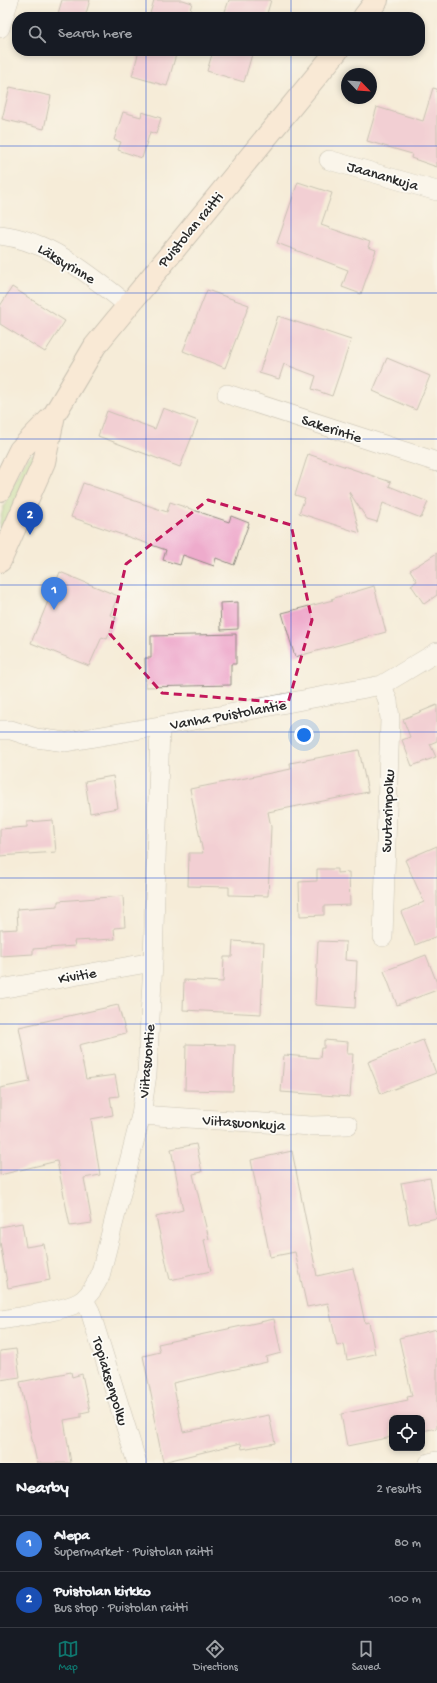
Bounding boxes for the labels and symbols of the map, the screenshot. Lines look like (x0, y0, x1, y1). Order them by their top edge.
north arrow (341, 68, 377, 104)
street label: Jaanankuja (345, 158, 421, 196)
street label: Puistolan raitti (154, 189, 228, 272)
street label: Läksyrinne (34, 241, 98, 289)
street label: Sakerintie (299, 412, 364, 448)
pin: 2 (17, 502, 43, 535)
pin: 1 (41, 577, 67, 610)
street label: Vanha Puistolantie (168, 697, 288, 735)
your location (294, 725, 314, 745)
street label: Suutarinpolku (379, 769, 399, 853)
street label: Kivitie (57, 965, 98, 989)
street label: Viitasuontie (136, 1023, 160, 1100)
street label: Viitasuonkuja (201, 1112, 287, 1136)
street label: Topiaksenpolku (87, 1334, 131, 1428)

